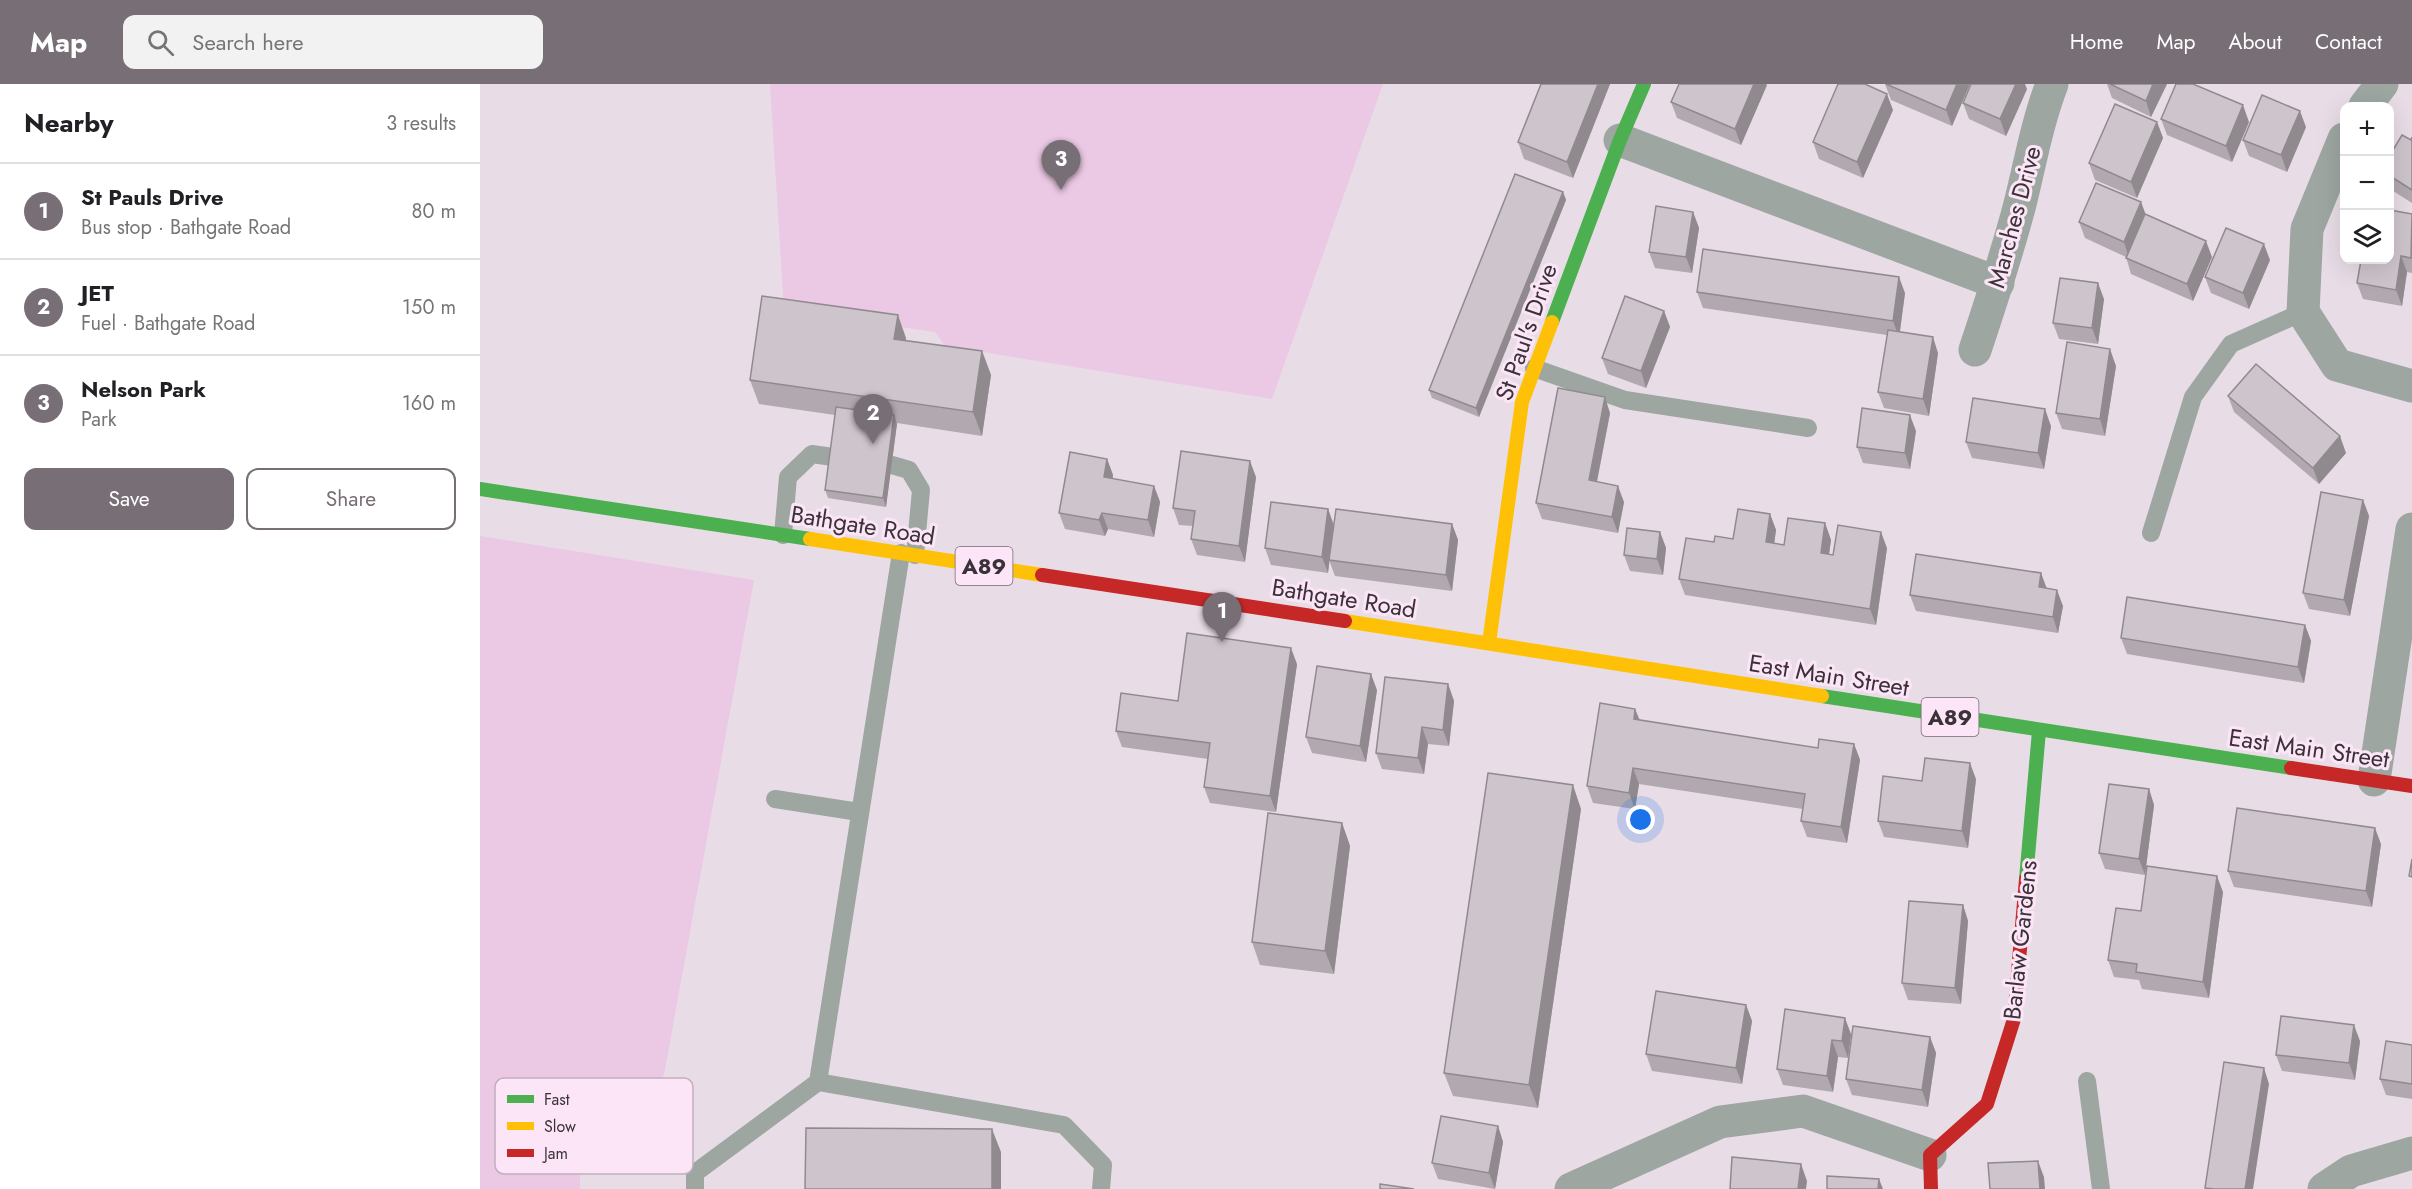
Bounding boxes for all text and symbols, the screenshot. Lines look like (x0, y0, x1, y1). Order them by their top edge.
search box (123, 15, 543, 69)
text: Map (30, 22, 87, 63)
icon: search (144, 26, 177, 59)
text: Search here (192, 26, 304, 58)
text: Home (2070, 27, 2123, 57)
text: Map (2156, 27, 2196, 57)
text: About (2229, 27, 2282, 57)
text: Contact (2315, 27, 2382, 57)
map controls (2340, 102, 2394, 264)
button: + (2340, 102, 2394, 156)
text: Nearby (24, 104, 113, 142)
text: 3 results (386, 109, 456, 138)
pin: 3 (1042, 141, 1080, 190)
street label: Marches Drive (1978, 142, 2050, 292)
button: − (2340, 156, 2394, 210)
text: St Pauls Drive (81, 181, 224, 213)
text: 1 (38, 197, 49, 226)
text: 80 m (411, 197, 456, 226)
button: layers (2340, 210, 2394, 264)
text: Bus stop · Bathgate Road (81, 213, 291, 242)
street label: St Paul's Drive (1486, 259, 1566, 405)
text: JET (81, 277, 114, 309)
text: 2 (37, 293, 50, 322)
text: 150 m (402, 293, 456, 322)
text: Fuel · Bathgate Road (81, 309, 255, 338)
text: Nelson Park (81, 373, 206, 405)
text: 3 (37, 389, 50, 418)
text: 160 m (402, 389, 456, 418)
pin: 2 (854, 394, 892, 444)
text: Park (81, 405, 117, 434)
button: Save (24, 468, 234, 530)
button: Share (246, 468, 456, 530)
street label: Bathgate Road (788, 496, 938, 554)
road number: A89 (956, 547, 1012, 585)
street label: Bathgate Road (1269, 569, 1419, 627)
pin: 1 (1202, 592, 1242, 642)
street label: East Main Street (1746, 645, 1912, 705)
road number: A89 (1922, 698, 1978, 736)
street label: East Main Street (2227, 719, 2392, 777)
your location (1626, 805, 1655, 834)
street label: Barlaw Gardens (1994, 858, 2046, 1022)
legend (495, 1078, 693, 1174)
text: Fast (544, 1088, 570, 1111)
text: Slow (544, 1115, 576, 1138)
text: Jam (542, 1142, 568, 1165)

